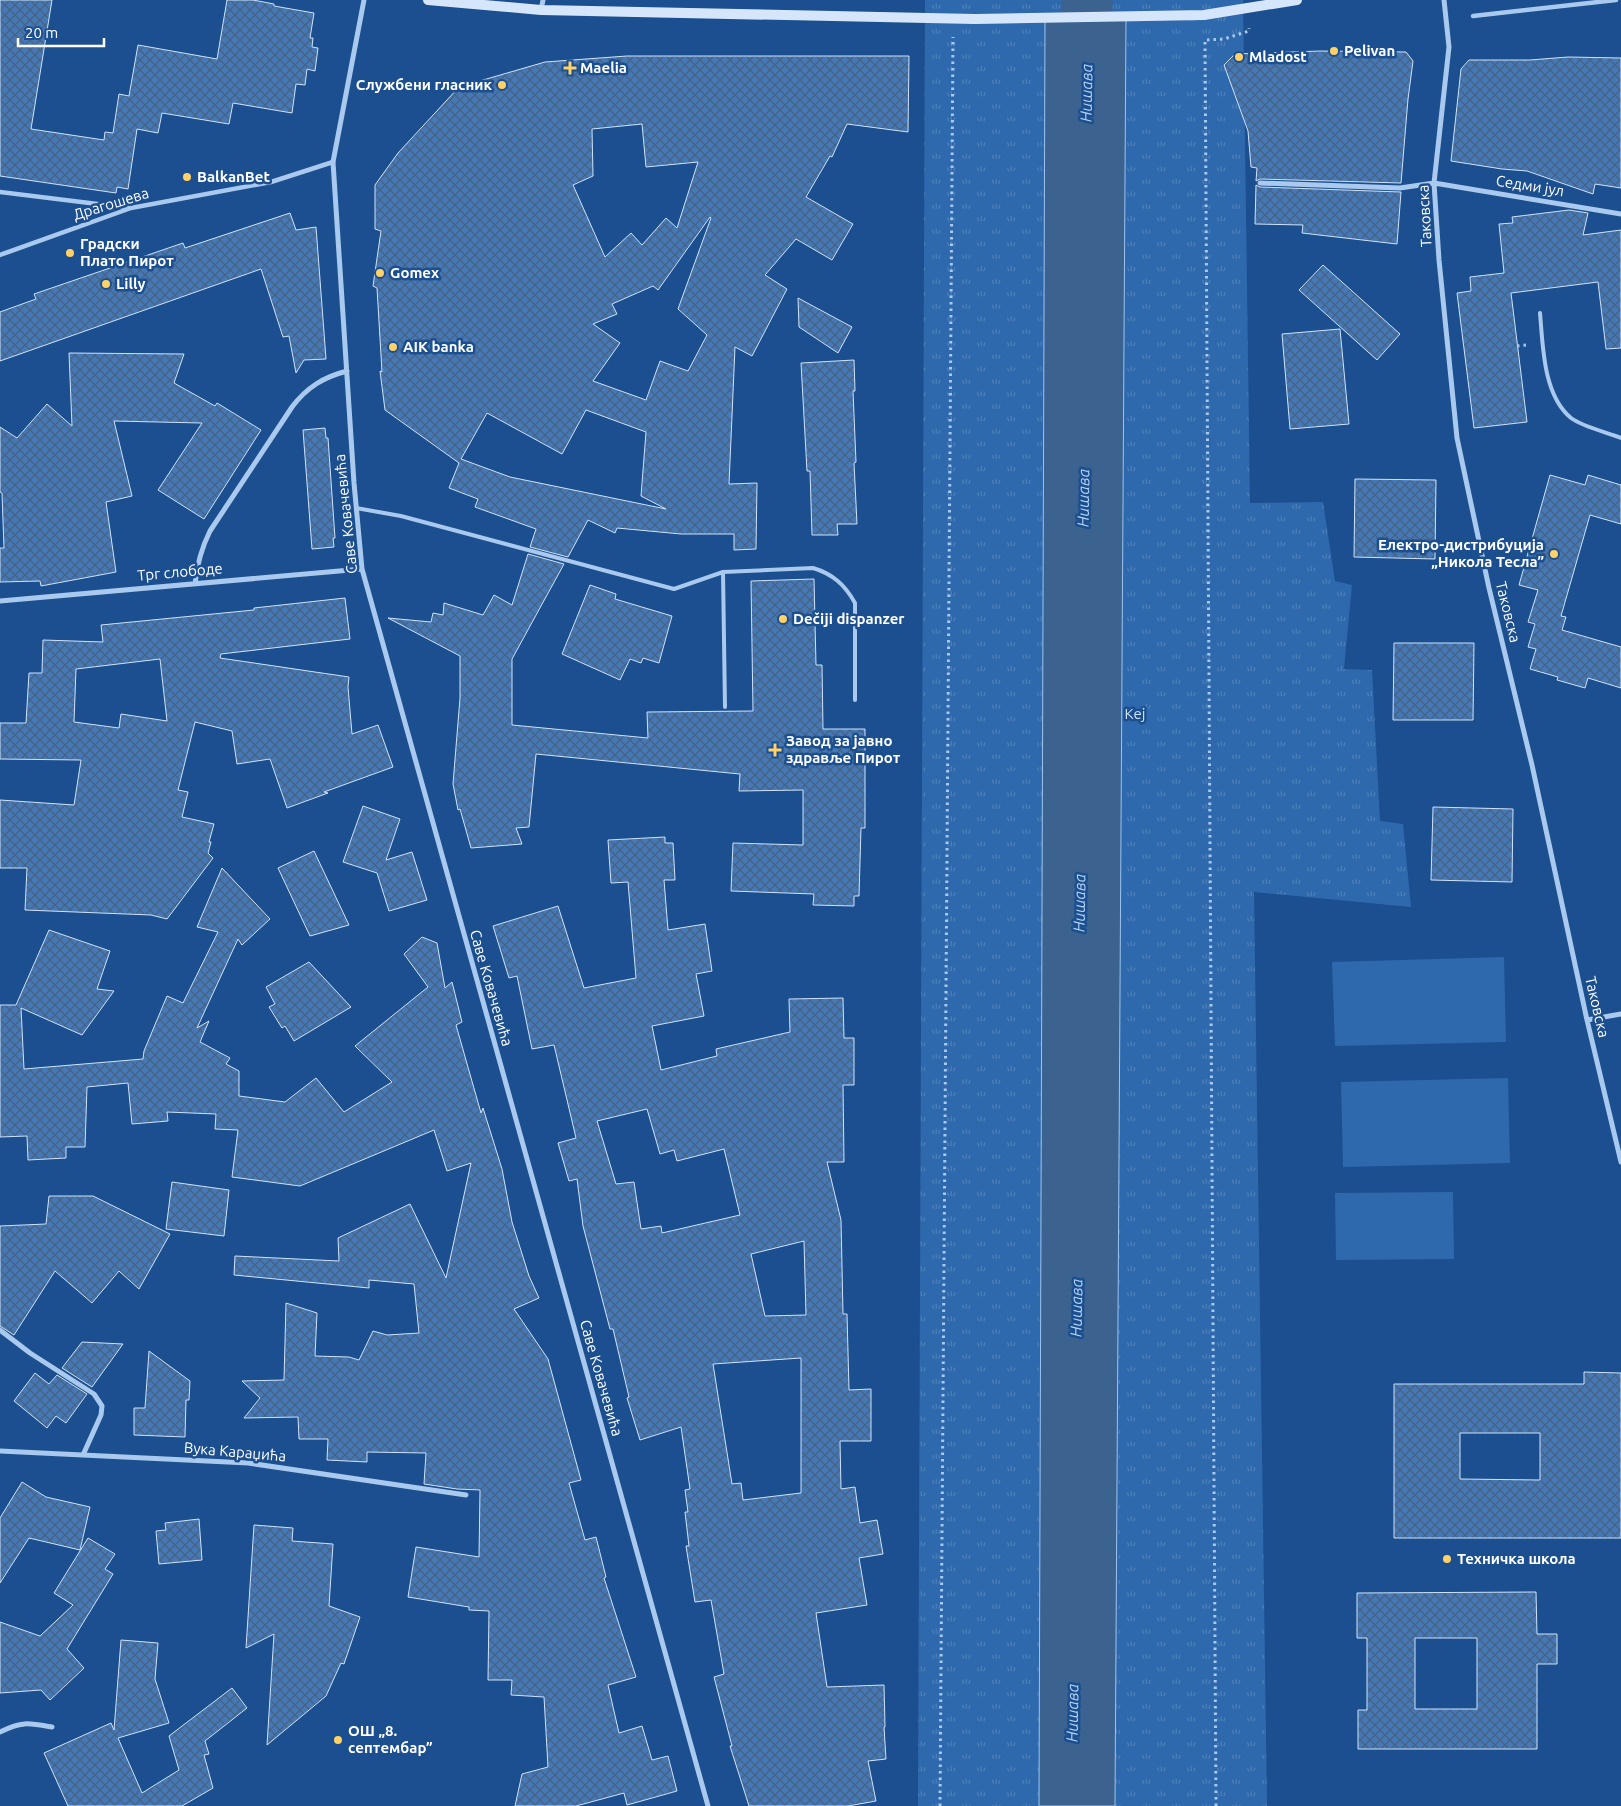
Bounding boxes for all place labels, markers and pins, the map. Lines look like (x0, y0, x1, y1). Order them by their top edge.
place label: Pelivan (1344, 42, 1395, 59)
marker: Pelivan (1328, 45, 1340, 57)
place label: Mladost (1249, 48, 1307, 65)
marker: Mladost (1233, 51, 1245, 63)
place label: Maelia (580, 59, 627, 76)
marker: Maelia (564, 62, 576, 74)
place label: Службени гласник (356, 76, 492, 93)
marker: Службени гласник (496, 79, 508, 91)
place label: BalkanBet (197, 168, 270, 185)
marker: BalkanBet (181, 171, 193, 183)
place label: Градски Плато Пирот (80, 235, 174, 269)
marker: Градски Плато Пирот (64, 247, 76, 259)
place label: Gomex (390, 264, 439, 281)
marker: Gomex (374, 267, 386, 279)
place label: Lilly (116, 275, 145, 292)
marker: Lilly (100, 278, 112, 290)
place label: AIK banka (403, 338, 474, 355)
marker: AIK banka (387, 341, 399, 353)
place label: Електро-дистрибуција „Никола Тесла” (1378, 536, 1544, 570)
marker: Електро-дистрибуција „Никола Тесла” (1548, 548, 1560, 560)
place label: Dečiji dispanzer (793, 610, 905, 627)
marker: Dečiji dispanzer (777, 613, 789, 625)
place label: Завод за јавно здравље Пирот (786, 732, 901, 766)
marker: Завод за јавно здравље Пирот (768, 743, 782, 757)
place label: Техничка школа (1457, 1550, 1576, 1567)
marker: Техничка школа (1441, 1553, 1453, 1565)
place label: ОШ „8. септембар” (348, 1722, 433, 1756)
marker: ОШ „8. септембар” (332, 1734, 344, 1746)

